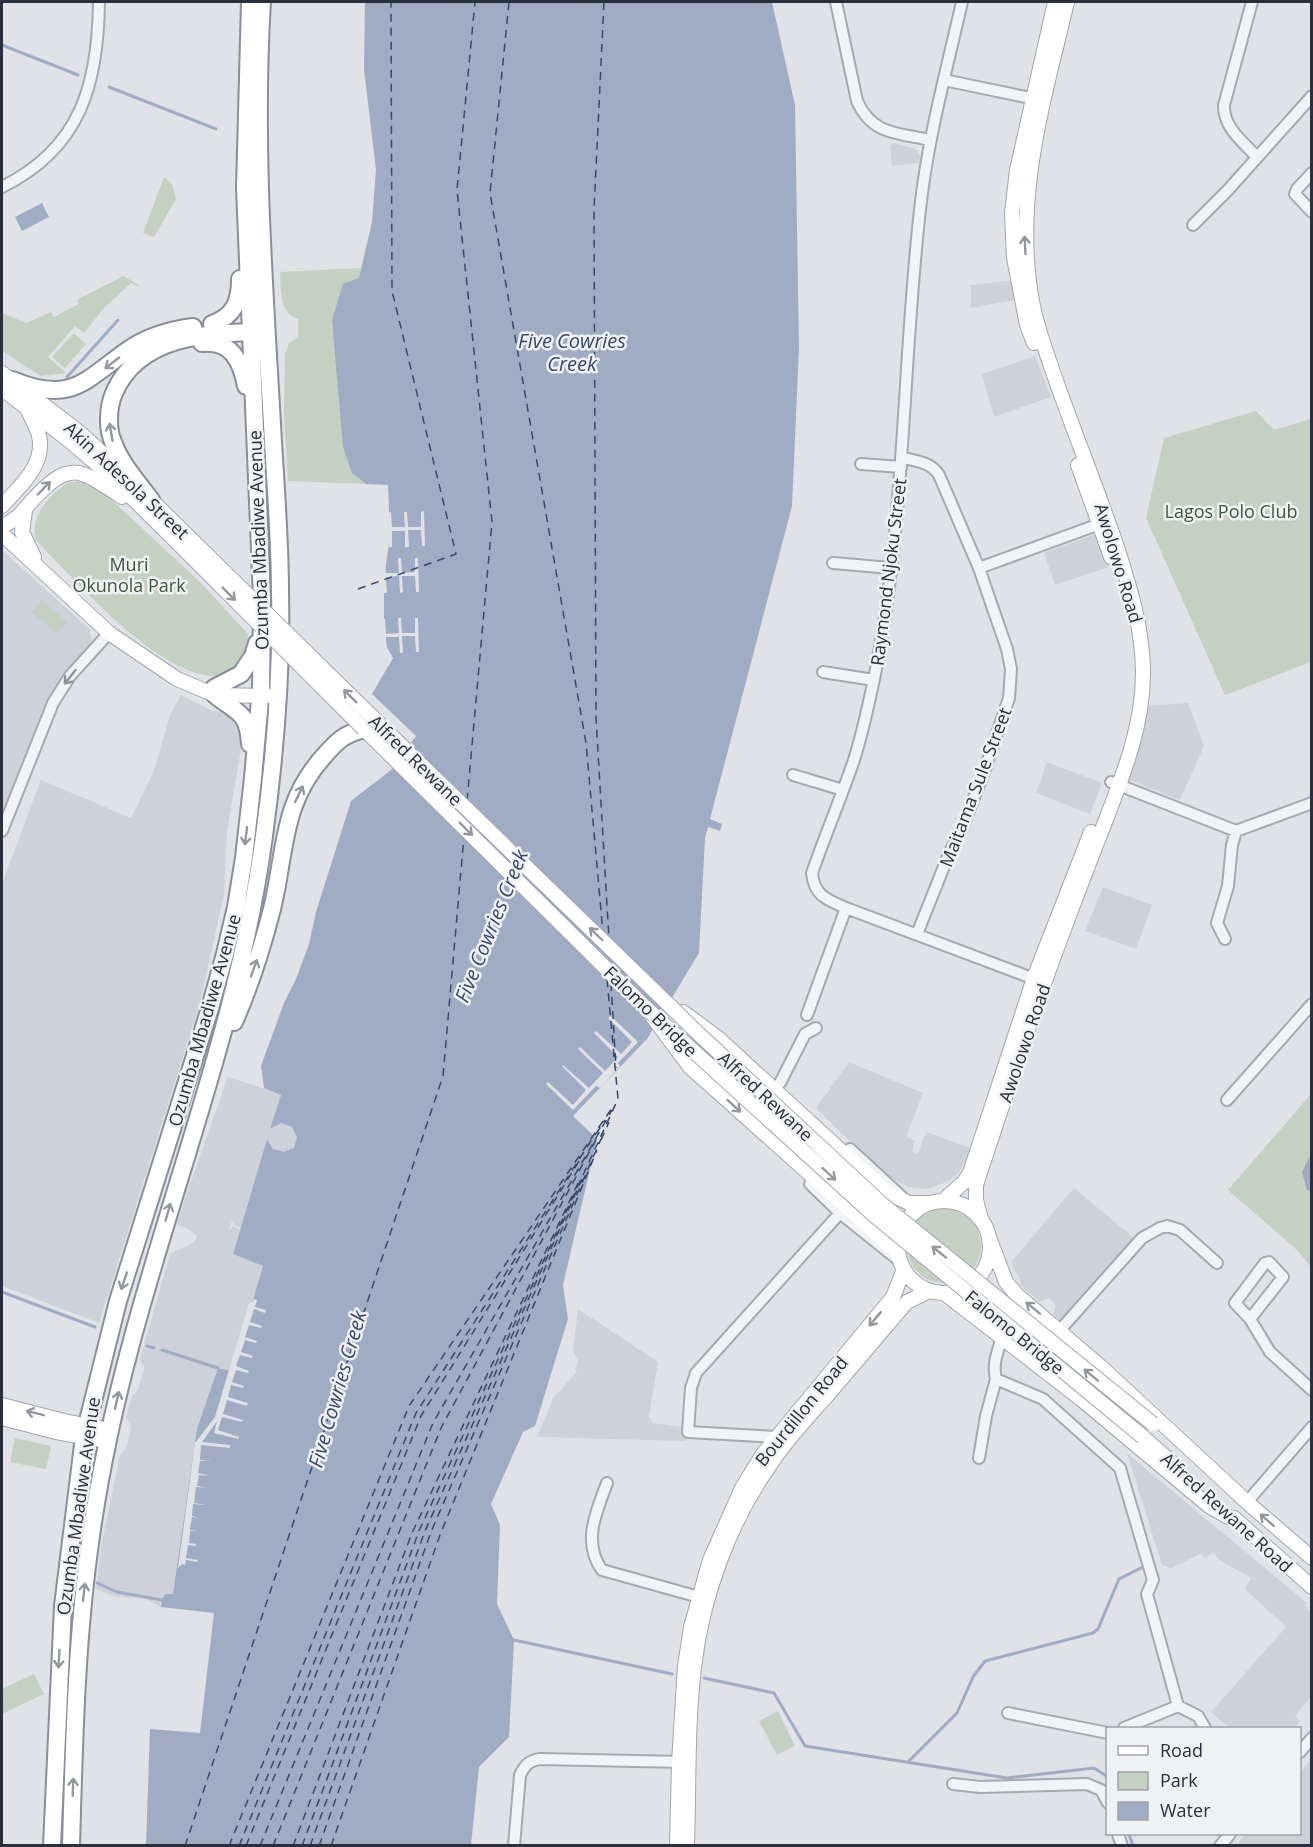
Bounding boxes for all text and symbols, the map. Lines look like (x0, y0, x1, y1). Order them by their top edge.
one-way arrow (1020, 236, 1031, 256)
water label: Five Cowries Creek (518, 327, 626, 377)
one-way arrow (104, 356, 120, 369)
street label: Akin Adesola Street (59, 416, 195, 544)
one-way arrow (106, 423, 117, 442)
street label: Ozumba Mbadiwe Avenue (242, 430, 274, 650)
street label: Raymond Njoku Street (865, 477, 911, 667)
one-way arrow (37, 481, 52, 496)
park label: Lagos Polo Club (1165, 499, 1297, 523)
street label: Awolowo Road (1089, 500, 1149, 626)
park label: Muri Okunola Park (72, 552, 186, 597)
one-way arrow (222, 587, 236, 602)
one-way arrow (63, 669, 76, 685)
one-way arrow (343, 688, 358, 703)
street label: Maitama Sule Street (934, 704, 1016, 870)
street label: Alfred Rewane (364, 709, 468, 811)
one-way arrow (293, 785, 305, 803)
one-way arrow (458, 822, 473, 836)
one-way arrow (240, 826, 251, 845)
water label: Five Cowries Creek (448, 845, 534, 1006)
street label: Ozumba Mbadiwe Avenue (162, 911, 246, 1129)
one-way arrow (588, 927, 603, 942)
one-way arrow (250, 959, 261, 978)
street label: Falomo Bridge (599, 960, 703, 1062)
street label: Awolowo Road (992, 981, 1056, 1105)
street label: Alfred Rewane (713, 1046, 819, 1146)
one-way arrow (726, 1099, 741, 1113)
one-way arrow (821, 1167, 836, 1181)
one-way arrow (163, 1203, 174, 1222)
one-way arrow (932, 1245, 947, 1259)
one-way arrow (118, 1271, 129, 1290)
street label: Falomo Bridge (960, 1285, 1070, 1379)
one-way arrow (1025, 1302, 1041, 1315)
water label: Five Cowries Creek (302, 1306, 373, 1471)
one-way arrow (868, 1311, 882, 1326)
street label: Bourdillon Road (749, 1351, 853, 1471)
one-way arrow (1083, 1368, 1099, 1381)
one-way arrow (112, 1391, 124, 1410)
street label: Ozumba Mbadiwe Avenue (51, 1395, 105, 1617)
one-way arrow (26, 1407, 45, 1419)
street label: Alfred Rewane Road (1156, 1447, 1298, 1577)
one-way arrow (1259, 1514, 1275, 1527)
one-way arrow (79, 1583, 90, 1603)
one-way arrow (54, 1648, 65, 1668)
legend (1106, 1727, 1301, 1835)
text: Road (1160, 1738, 1203, 1762)
text: Park (1160, 1768, 1198, 1792)
one-way arrow (67, 1778, 79, 1798)
text: Water (1160, 1798, 1211, 1822)

